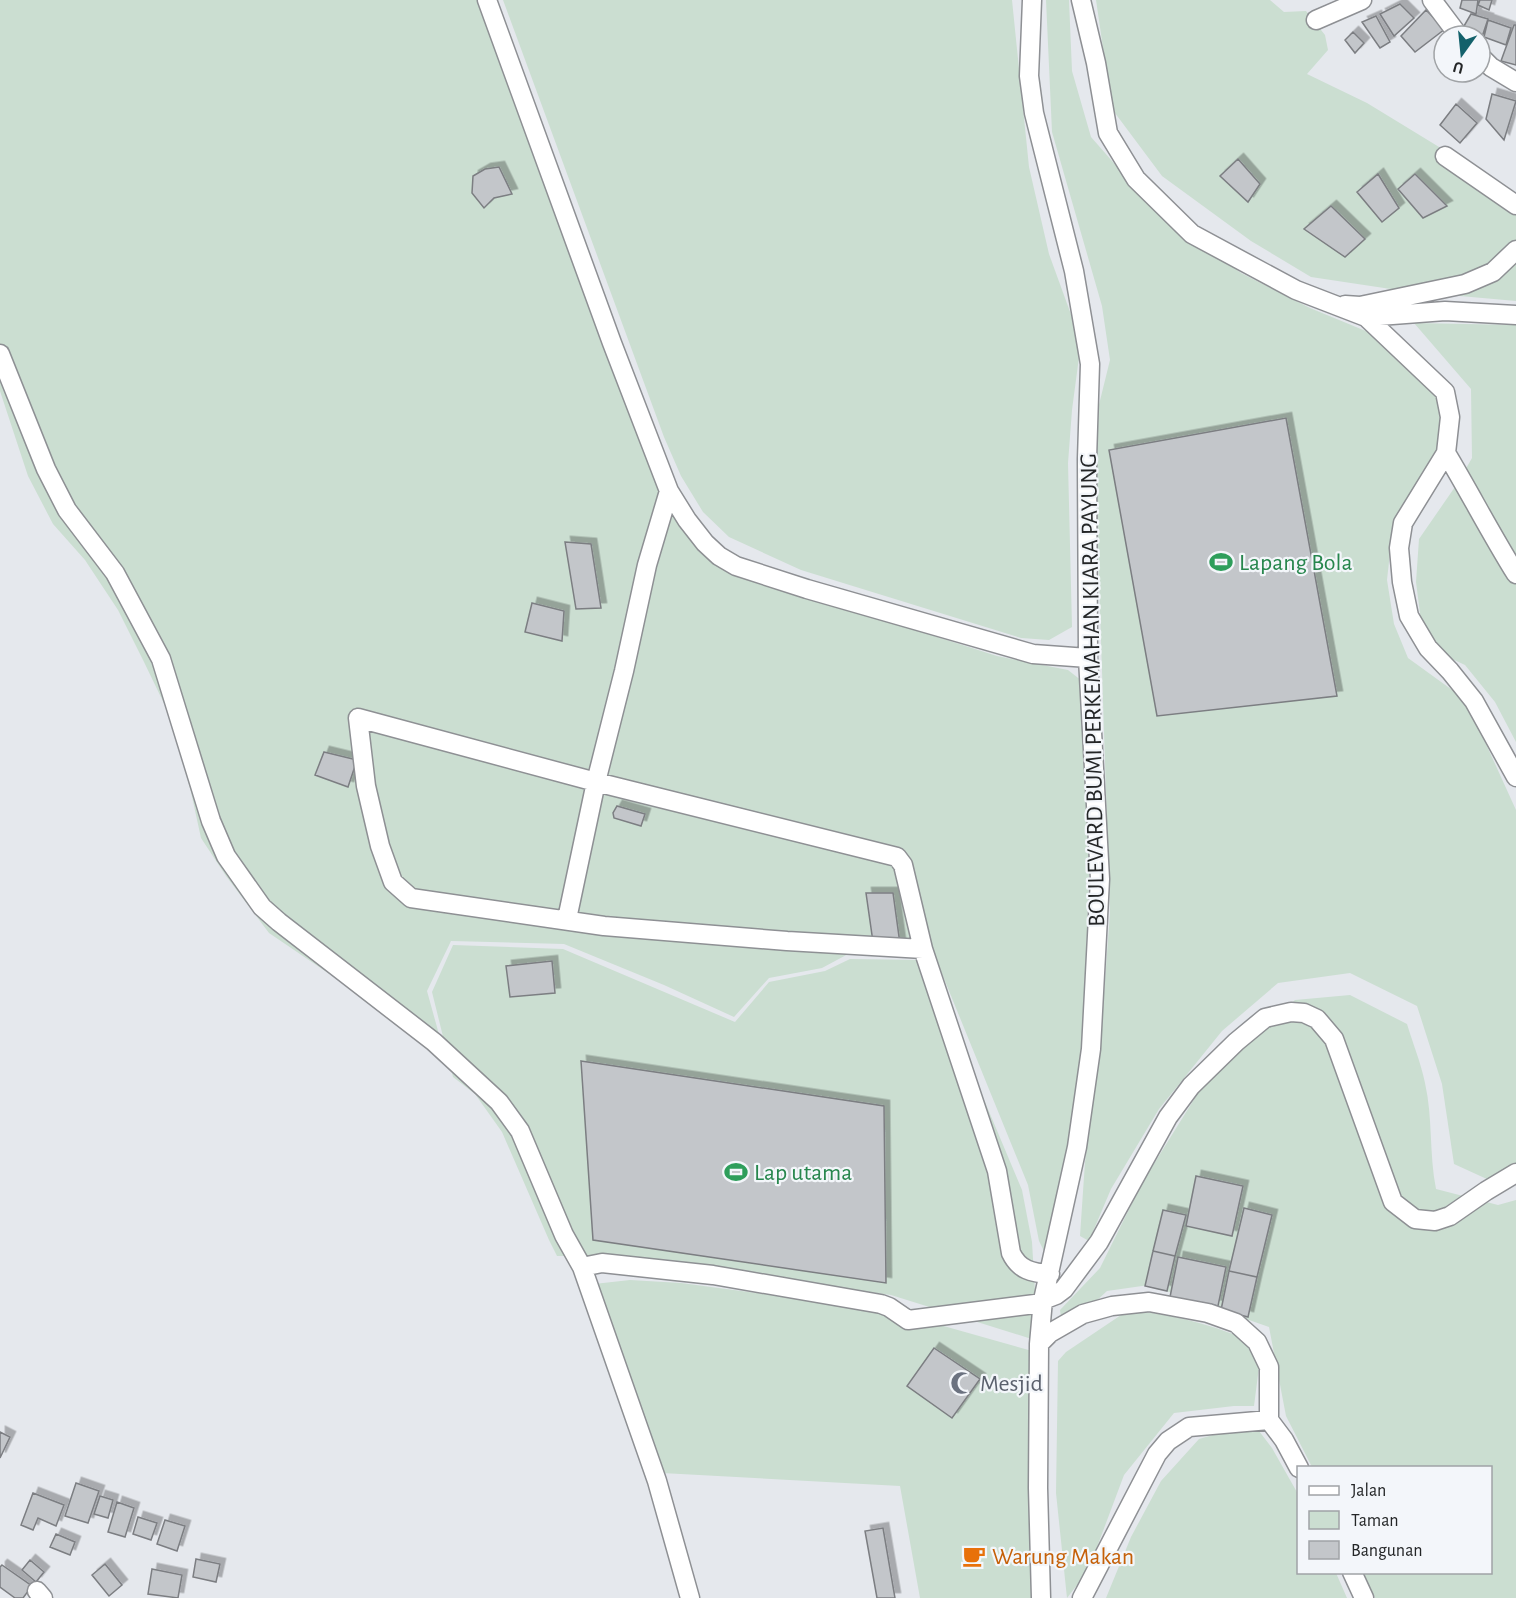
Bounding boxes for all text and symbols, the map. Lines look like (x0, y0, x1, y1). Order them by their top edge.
north arrow (1432, 24, 1492, 84)
text: U (1451, 58, 1465, 77)
street label: BOULEVARD BUMI PERKEMAHAN KIARA PAYUNG (1077, 453, 1109, 927)
sports icon: Lapang Bola (1208, 549, 1234, 575)
place label: Lapang Bola (1239, 551, 1353, 575)
sports icon: Lap utama (723, 1159, 749, 1185)
place label: Lap utama (754, 1161, 852, 1185)
mosque icon: Mesjid (949, 1370, 975, 1396)
place label: Mesjid (980, 1372, 1043, 1396)
legend (1297, 1466, 1492, 1574)
text: Jalan (1351, 1482, 1386, 1500)
text: Taman (1351, 1512, 1399, 1530)
text: Bangunan (1351, 1542, 1423, 1560)
cafe icon: Warung Makan (961, 1543, 987, 1569)
place label: Warung Makan (992, 1545, 1134, 1569)

